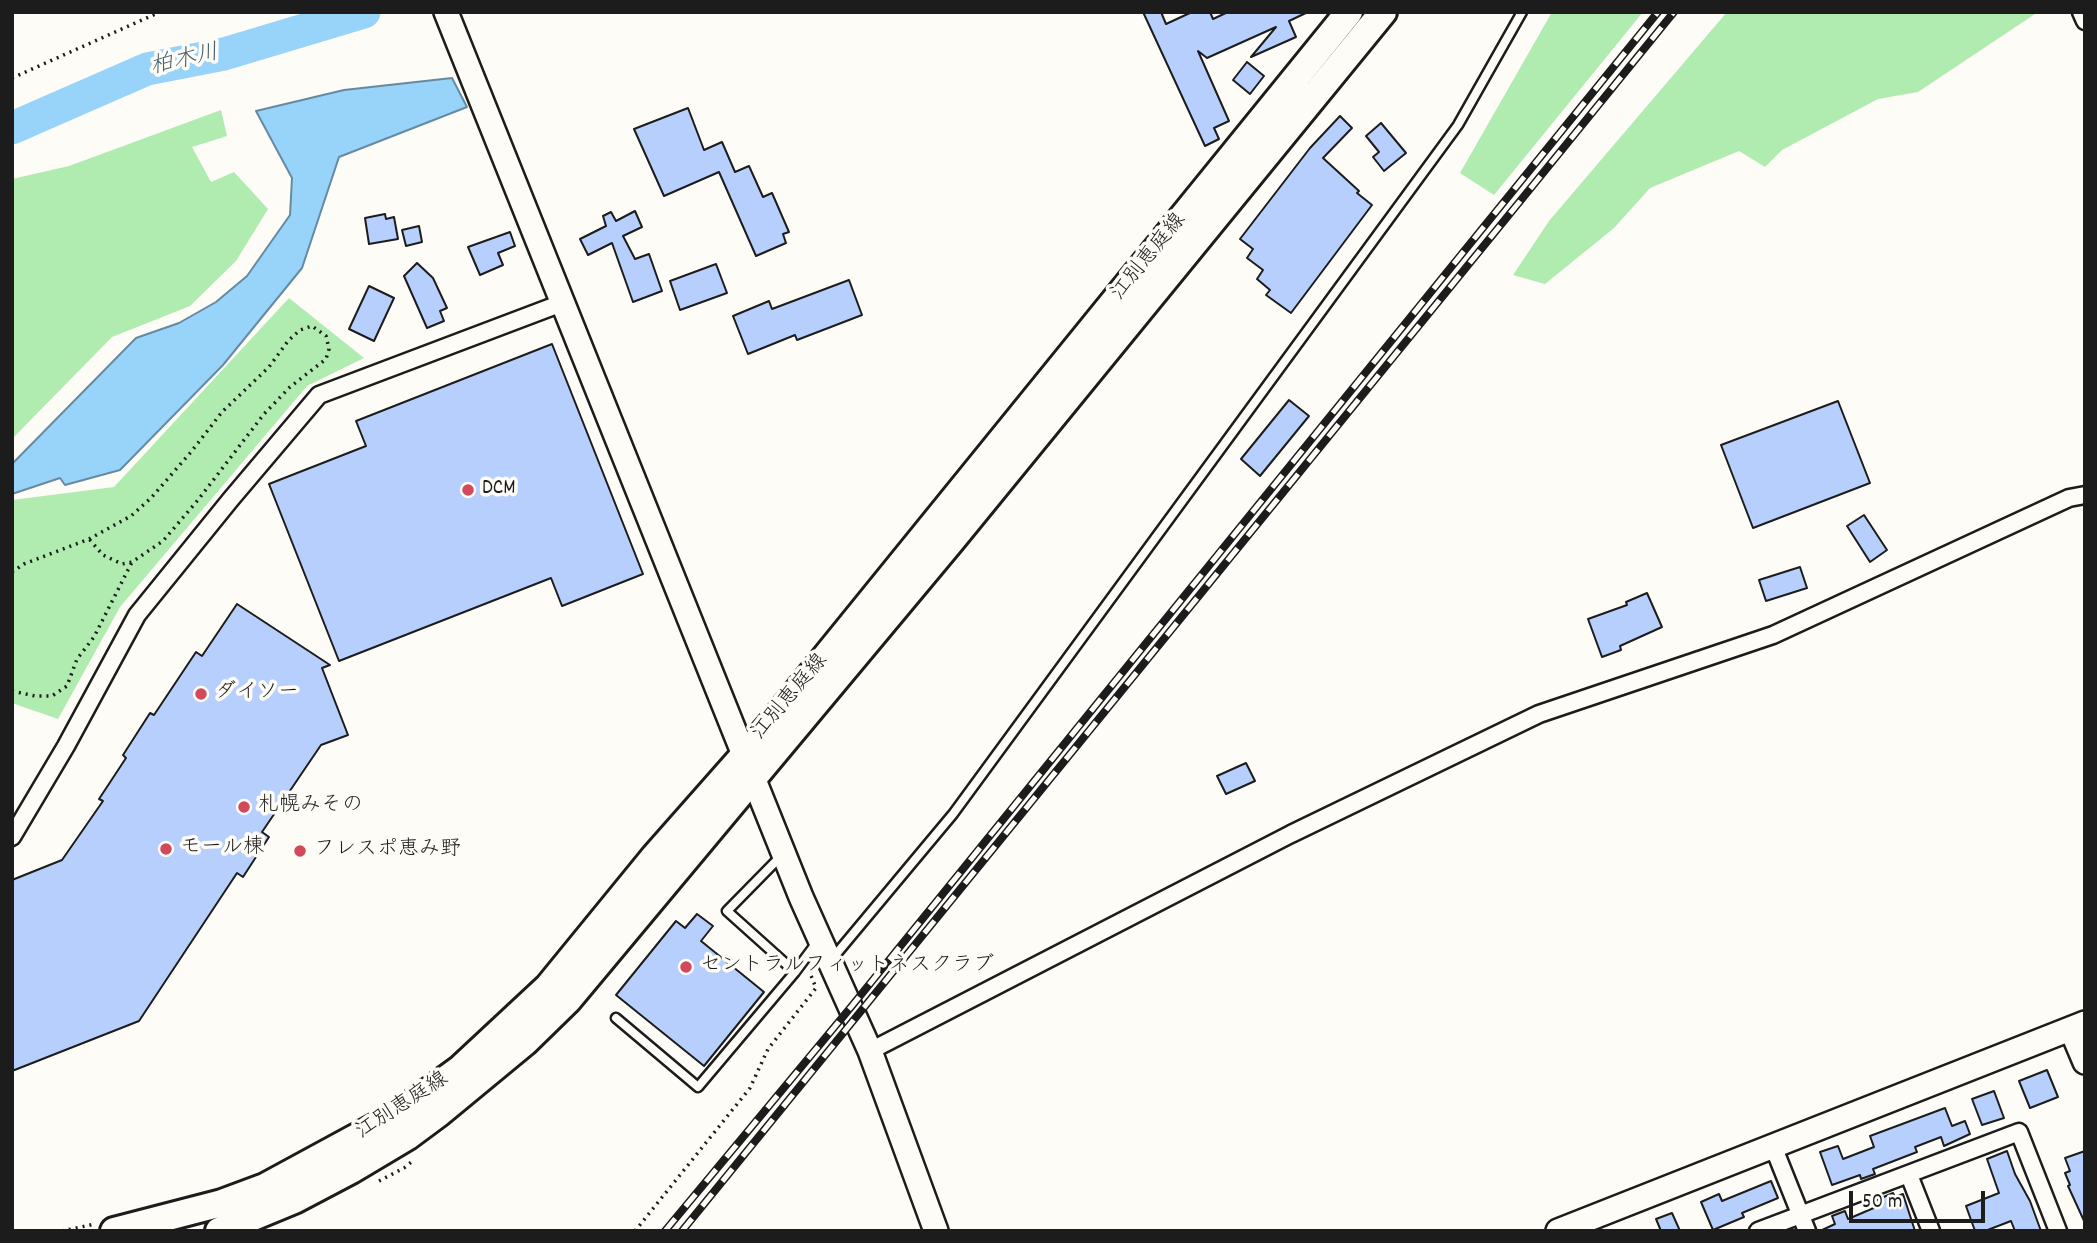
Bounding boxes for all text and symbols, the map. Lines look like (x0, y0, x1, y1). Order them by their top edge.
water label: 柏木川 (148, 41, 222, 83)
street label: 江別恵庭線 (1107, 209, 1193, 307)
place label: DCM (482, 477, 516, 503)
marker: DCM (460, 482, 476, 498)
street label: 江別恵庭線 (748, 650, 834, 746)
place label: ダイソー (215, 681, 299, 707)
marker: ダイソー (193, 686, 209, 702)
place label: 札幌みその (258, 794, 363, 820)
marker: 札幌みその (236, 799, 252, 815)
place label: モール棟 (180, 836, 264, 862)
place label: フレスポ恵み野 (314, 838, 461, 864)
marker: モール棟 (158, 841, 174, 857)
marker: フレスポ恵み野 (292, 843, 308, 859)
place label: セントラルフィットネスクラブ (700, 954, 994, 980)
marker: セントラルフィットネスクラブ (678, 959, 694, 975)
street label: 江別恵庭線 (352, 1068, 454, 1146)
scale bar (1852, 1176, 1988, 1220)
text: 50 m (1862, 1188, 1902, 1218)

